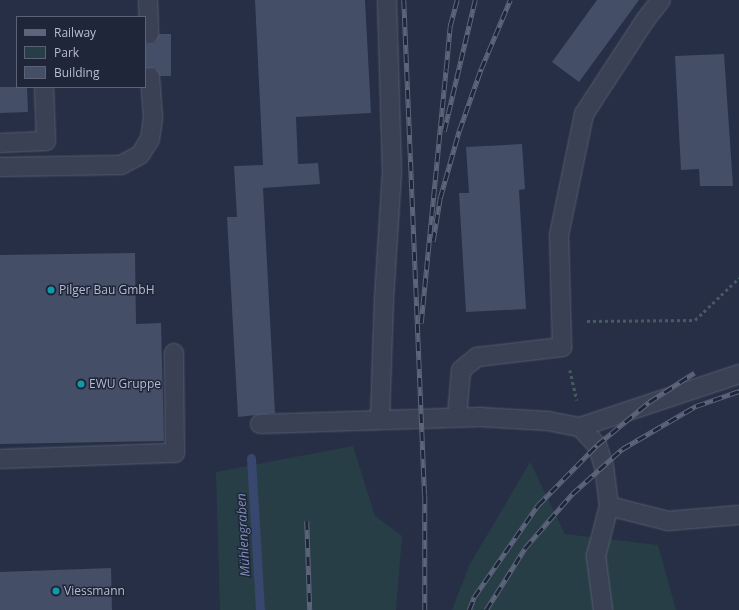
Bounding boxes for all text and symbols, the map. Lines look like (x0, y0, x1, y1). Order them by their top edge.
legend (16, 16, 146, 88)
text: Railway (54, 24, 96, 41)
text: Park (54, 44, 79, 61)
text: Building (54, 64, 99, 81)
place label: Pilger Bau GmbH (59, 283, 154, 297)
marker: Pilger Bau GmbH (46, 285, 56, 295)
place label: EWU Gruppe (89, 377, 161, 391)
marker: EWU Gruppe (76, 379, 86, 389)
water label: Mühlengraben (233, 493, 253, 577)
place label: Viessmann (64, 584, 125, 598)
marker: Viessmann (51, 586, 61, 596)

